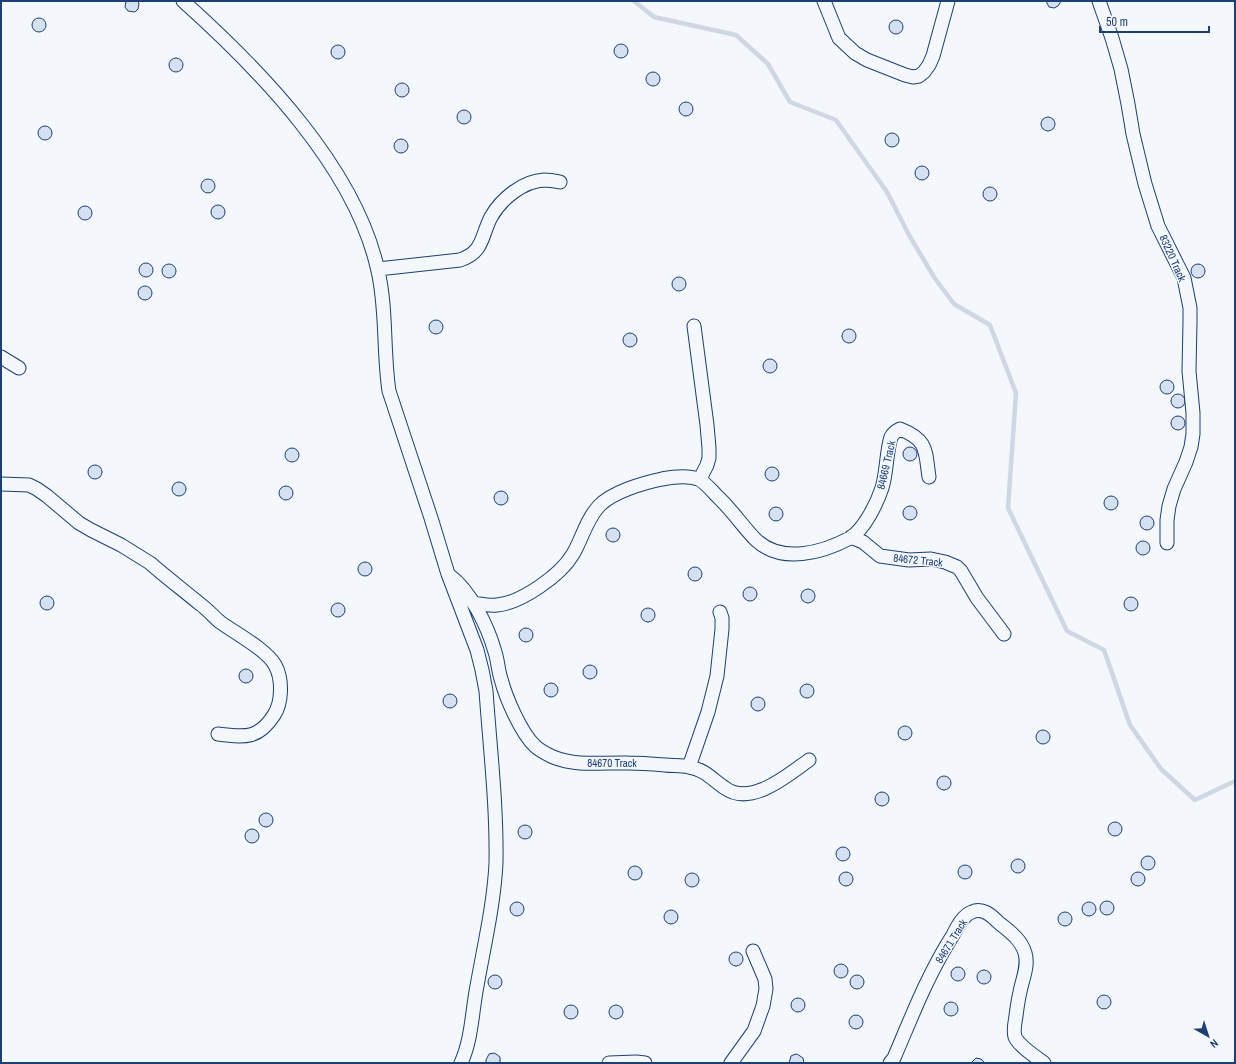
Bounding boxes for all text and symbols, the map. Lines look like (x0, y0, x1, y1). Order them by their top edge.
scale bar (1100, 8, 1209, 34)
text: 50 m (1106, 14, 1128, 30)
street label: 83220 Track (1157, 232, 1190, 284)
street label: 84669 Track (874, 439, 899, 491)
street label: 84672 Track (893, 550, 944, 570)
street label: 84670 Track (587, 756, 637, 770)
street label: 84671 Track (932, 916, 970, 966)
north arrow (1188, 1016, 1228, 1056)
text: N (1207, 1036, 1221, 1051)

